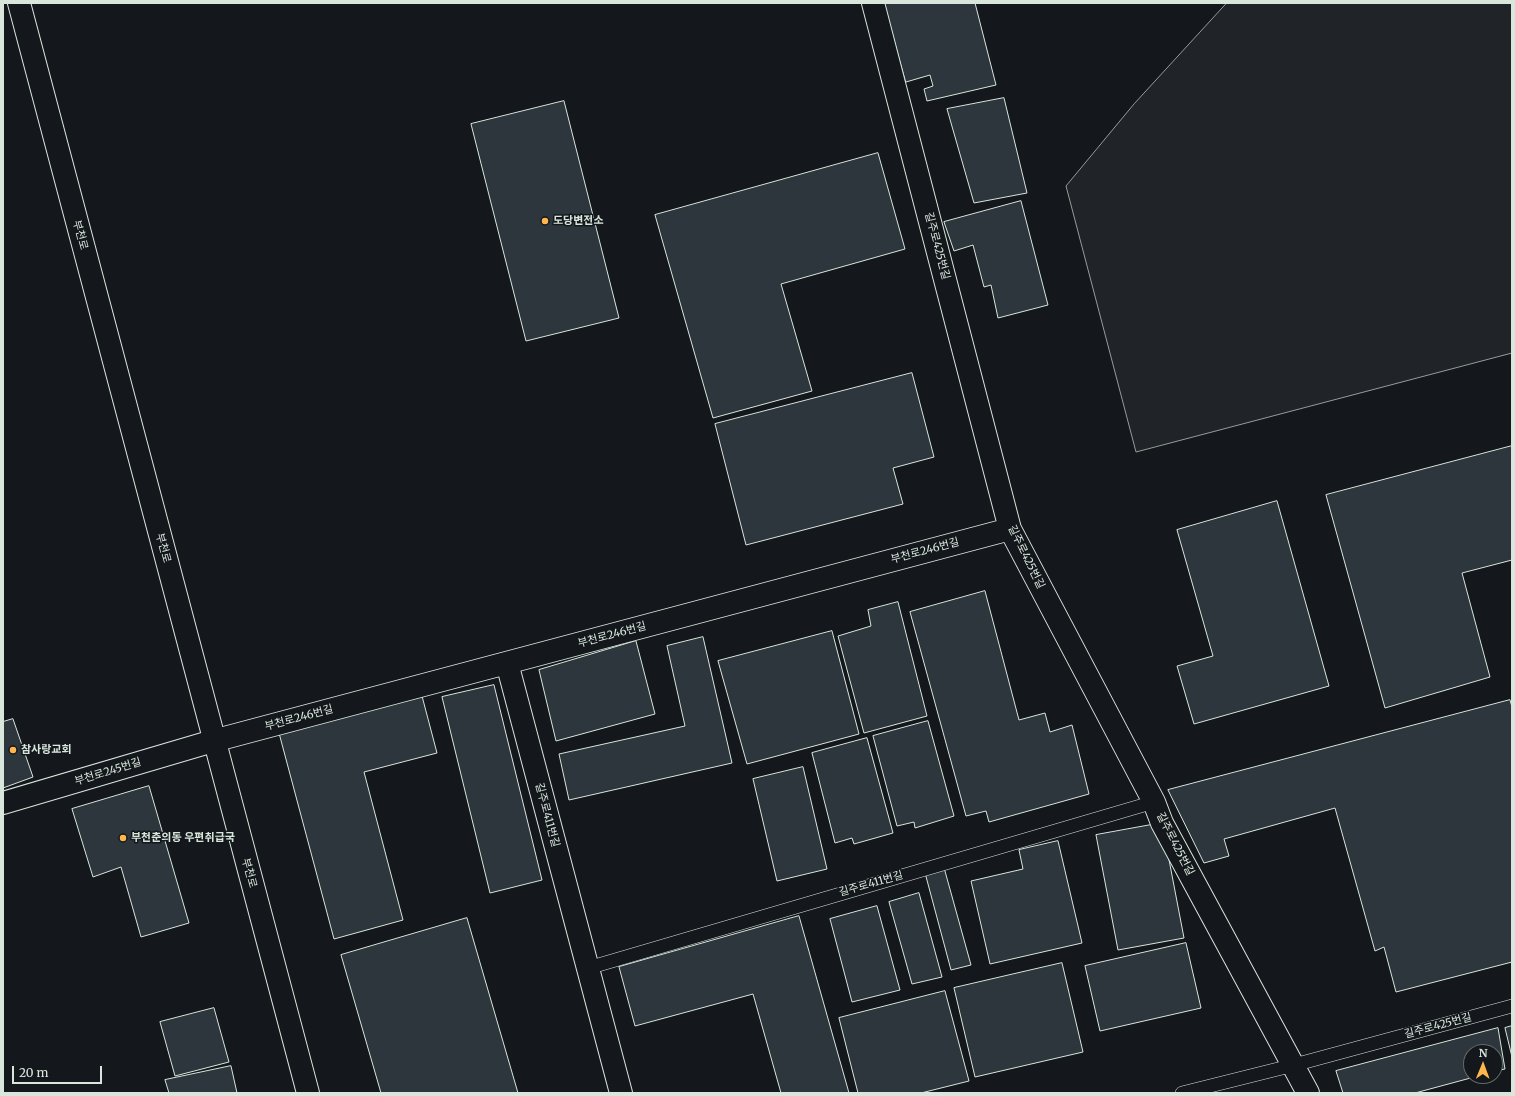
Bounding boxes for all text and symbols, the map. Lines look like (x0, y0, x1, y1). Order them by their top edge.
street label: 길주로425번길 (922, 211, 952, 281)
place label: 도당변전소 (553, 214, 604, 228)
marker: 도당변전소 (540, 216, 550, 226)
street label: 부천로 (70, 219, 90, 251)
street label: 길주로425번길 (1005, 523, 1047, 591)
street label: 부천로 (153, 532, 173, 564)
street label: 부천로246번길 (889, 536, 961, 566)
street label: 부천로246번길 (576, 620, 648, 650)
street label: 부천로246번길 (263, 703, 335, 733)
place label: 참사랑교회 (21, 743, 72, 757)
marker: 참사랑교회 (8, 745, 18, 755)
street label: 부천로245번길 (73, 756, 143, 788)
street label: 길주로411번길 (532, 781, 562, 849)
street label: 길주로425번길 (1153, 810, 1197, 878)
place label: 부천춘의동 우편취급국 (131, 831, 235, 845)
marker: 부천춘의동 우편취급국 (118, 833, 128, 843)
street label: 부천로 (239, 857, 259, 889)
street label: 길주로411번길 (837, 869, 905, 899)
street label: 길주로425번길 (1403, 1011, 1473, 1041)
north arrow (1463, 1044, 1503, 1084)
text: N (1479, 1046, 1488, 1060)
scale bar (14, 1058, 104, 1084)
text: 20 m (19, 1065, 48, 1080)

